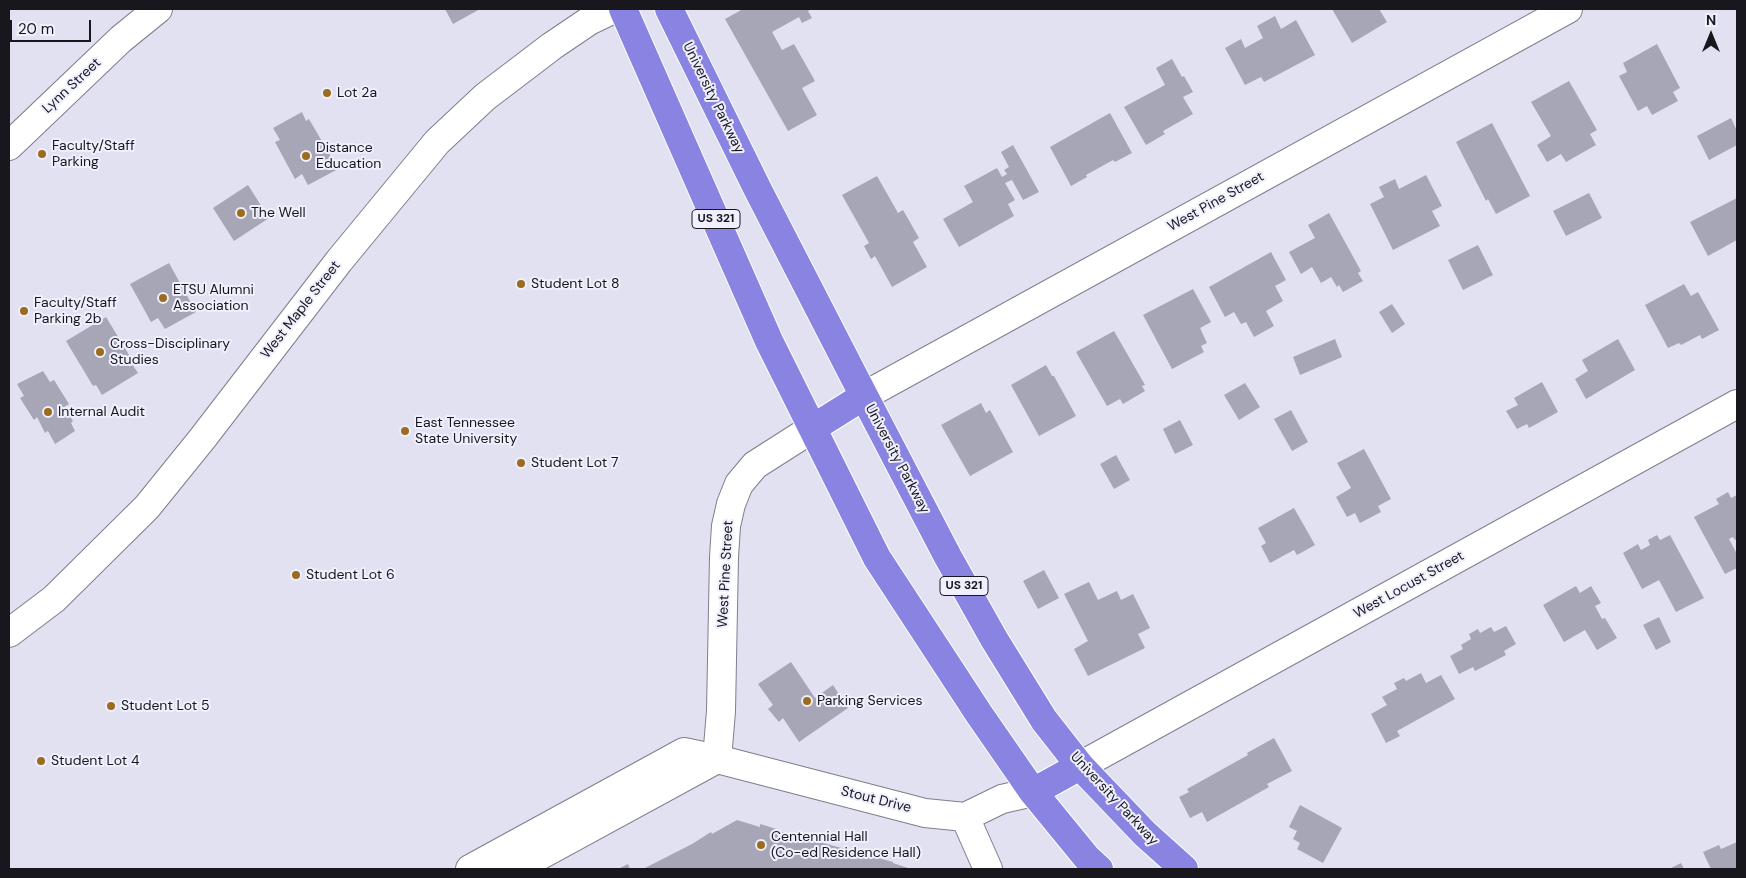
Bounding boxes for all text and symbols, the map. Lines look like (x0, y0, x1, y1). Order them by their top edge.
scale bar (12, 10, 94, 42)
north arrow (1686, 10, 1736, 60)
text: N (1706, 11, 1716, 29)
text: 20 m (18, 19, 54, 39)
street label: University Parkway (679, 40, 747, 156)
street label: Lynn Street (39, 55, 105, 117)
place label: Lot 2a (337, 85, 377, 101)
marker: Lot 2a (321, 87, 333, 99)
place label: Faculty/Staff Parking (52, 138, 135, 170)
place label: Distance Education (316, 140, 381, 172)
marker: Faculty/Staff Parking (36, 148, 48, 160)
marker: Distance Education (300, 150, 312, 162)
street label: West Pine Street (1165, 169, 1267, 235)
place label: The Well (251, 205, 306, 221)
marker: The Well (235, 207, 247, 219)
road number: US 321 (692, 210, 740, 228)
street label: West Maple Street (258, 258, 344, 362)
place label: Student Lot 8 (531, 276, 619, 292)
marker: Student Lot 8 (515, 278, 527, 290)
place label: ETSU Alumni Association (173, 282, 254, 314)
marker: ETSU Alumni Association (157, 292, 169, 304)
place label: Faculty/Staff Parking 2b (34, 295, 117, 328)
marker: Faculty/Staff Parking 2b (18, 305, 30, 317)
place label: Cross-Disciplinary Studies (110, 336, 230, 368)
marker: Cross-Disciplinary Studies (94, 346, 106, 358)
street label: University Parkway (861, 401, 933, 517)
place label: Internal Audit (58, 404, 145, 420)
marker: Internal Audit (42, 406, 54, 418)
place label: East Tennessee State University (415, 415, 517, 448)
marker: East Tennessee State University (399, 425, 411, 437)
place label: Student Lot 7 (531, 455, 618, 471)
marker: Student Lot 7 (515, 457, 527, 469)
street label: West Pine Street (715, 520, 737, 628)
street label: West Locust Street (1351, 548, 1467, 622)
place label: Student Lot 6 (306, 567, 395, 583)
marker: Student Lot 6 (290, 569, 302, 581)
road number: US 321 (940, 576, 988, 596)
place label: Parking Services (817, 693, 923, 709)
marker: Parking Services (801, 695, 813, 707)
place label: Student Lot 5 (121, 698, 209, 714)
marker: Student Lot 5 (105, 700, 117, 712)
street label: University Parkway (1066, 749, 1162, 849)
place label: Student Lot 4 (51, 753, 139, 769)
marker: Student Lot 4 (35, 755, 47, 767)
street label: Stout Drive (839, 783, 913, 817)
place label: Centennial Hall (Co-ed Residence Hall) (771, 829, 921, 862)
marker: Centennial Hall (Co-ed Residence Hall) (755, 839, 767, 851)

